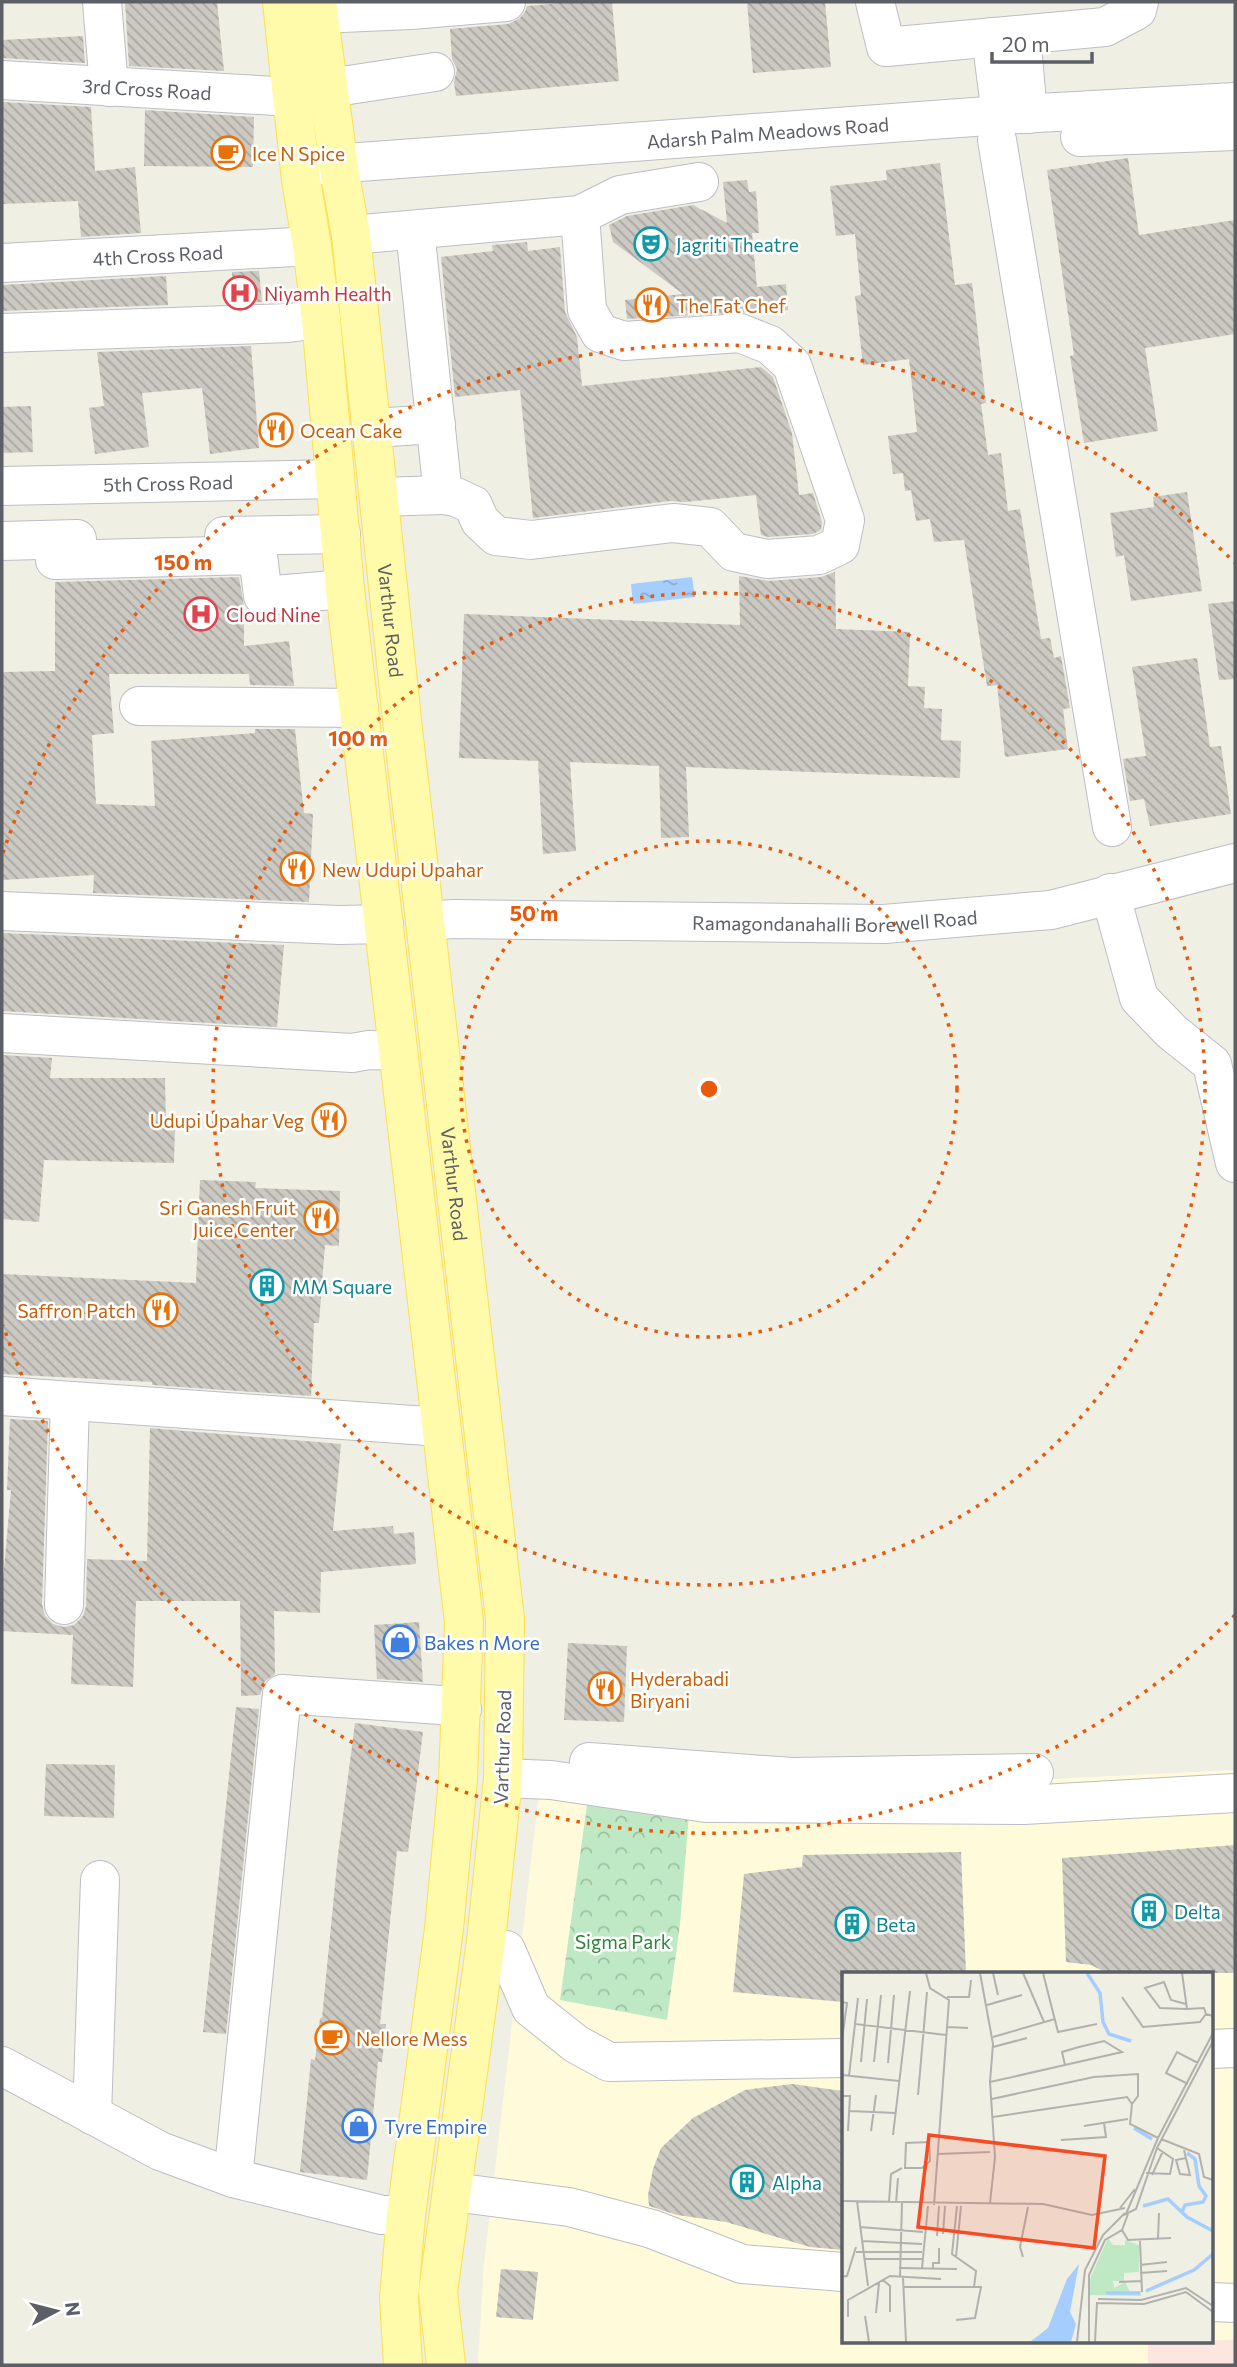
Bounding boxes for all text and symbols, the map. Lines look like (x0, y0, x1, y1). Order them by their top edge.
scale bar (992, 21, 1092, 65)
text: 20 m (1002, 31, 1050, 56)
street label: 3rd Cross Road (81, 73, 212, 104)
street label: Adarsh Palm Meadows Road (646, 112, 890, 152)
cafe icon: Ice N Spice (209, 134, 247, 172)
place label: Ice N Spice (252, 142, 345, 165)
theatre icon: Jagriti Theatre (632, 225, 670, 263)
place label: Jagriti Theatre (676, 233, 799, 256)
street label: 4th Cross Road (92, 239, 224, 270)
hospital icon: Niyamh Health (221, 274, 259, 312)
place label: Niyamh Health (264, 282, 392, 305)
restaurant icon: The Fat Chef (633, 286, 671, 324)
place label: The Fat Chef (676, 294, 786, 317)
restaurant icon: Ocean Cake (257, 411, 295, 449)
place label: Ocean Cake (300, 419, 402, 442)
street label: 5th Cross Road (103, 470, 233, 495)
text: 150 m (154, 549, 212, 574)
street label: Varthur Road (374, 562, 409, 678)
hospital icon: Cloud Nine (182, 595, 220, 633)
place label: Cloud Nine (226, 603, 321, 626)
text: 100 m (328, 725, 388, 750)
restaurant icon: New Udupi Upahar (278, 850, 316, 888)
place label: New Udupi Upahar (322, 858, 484, 881)
text: 50 m (510, 900, 558, 925)
street label: Ramagondanahalli Borewell Road (692, 905, 978, 936)
centre of rings (697, 1077, 721, 1101)
restaurant icon: Udupi Upahar Veg (310, 1101, 348, 1139)
place label: Udupi Upahar Veg (150, 1109, 304, 1132)
street label: Varthur Road (437, 1126, 473, 1242)
place label: Sri Ganesh Fruit Juice Center (159, 1196, 296, 1241)
restaurant icon: Sri Ganesh Fruit Juice Center (302, 1199, 340, 1237)
building icon: MM Square (248, 1267, 286, 1305)
place label: MM Square (292, 1275, 392, 1298)
restaurant icon: Saffron Patch (142, 1291, 180, 1329)
place label: Saffron Patch (17, 1299, 136, 1322)
shop icon: Bakes n More (381, 1623, 419, 1661)
place label: Bakes n More (424, 1631, 540, 1654)
place label: Hyderabadi Biryani (630, 1667, 729, 1712)
restaurant icon: Hyderabadi Biryani (586, 1670, 624, 1708)
street label: Varthur Road (489, 1689, 515, 1805)
building icon: Delta (1130, 1892, 1168, 1930)
place label: Delta (1174, 1900, 1221, 1923)
building icon: Beta (833, 1905, 871, 1943)
place label: Beta (876, 1913, 916, 1936)
park label: Sigma Park (575, 1930, 671, 1953)
inset map (842, 1972, 1212, 2342)
cafe icon: Nellore Mess (313, 2019, 351, 2057)
place label: Nellore Mess (356, 2027, 468, 2050)
shop icon: Tyre Empire (340, 2107, 378, 2145)
place label: Tyre Empire (384, 2115, 487, 2138)
building icon: Alpha (728, 2163, 766, 2201)
place label: Alpha (772, 2171, 822, 2194)
north arrow (21, 2276, 91, 2346)
text: N (61, 2300, 86, 2317)

